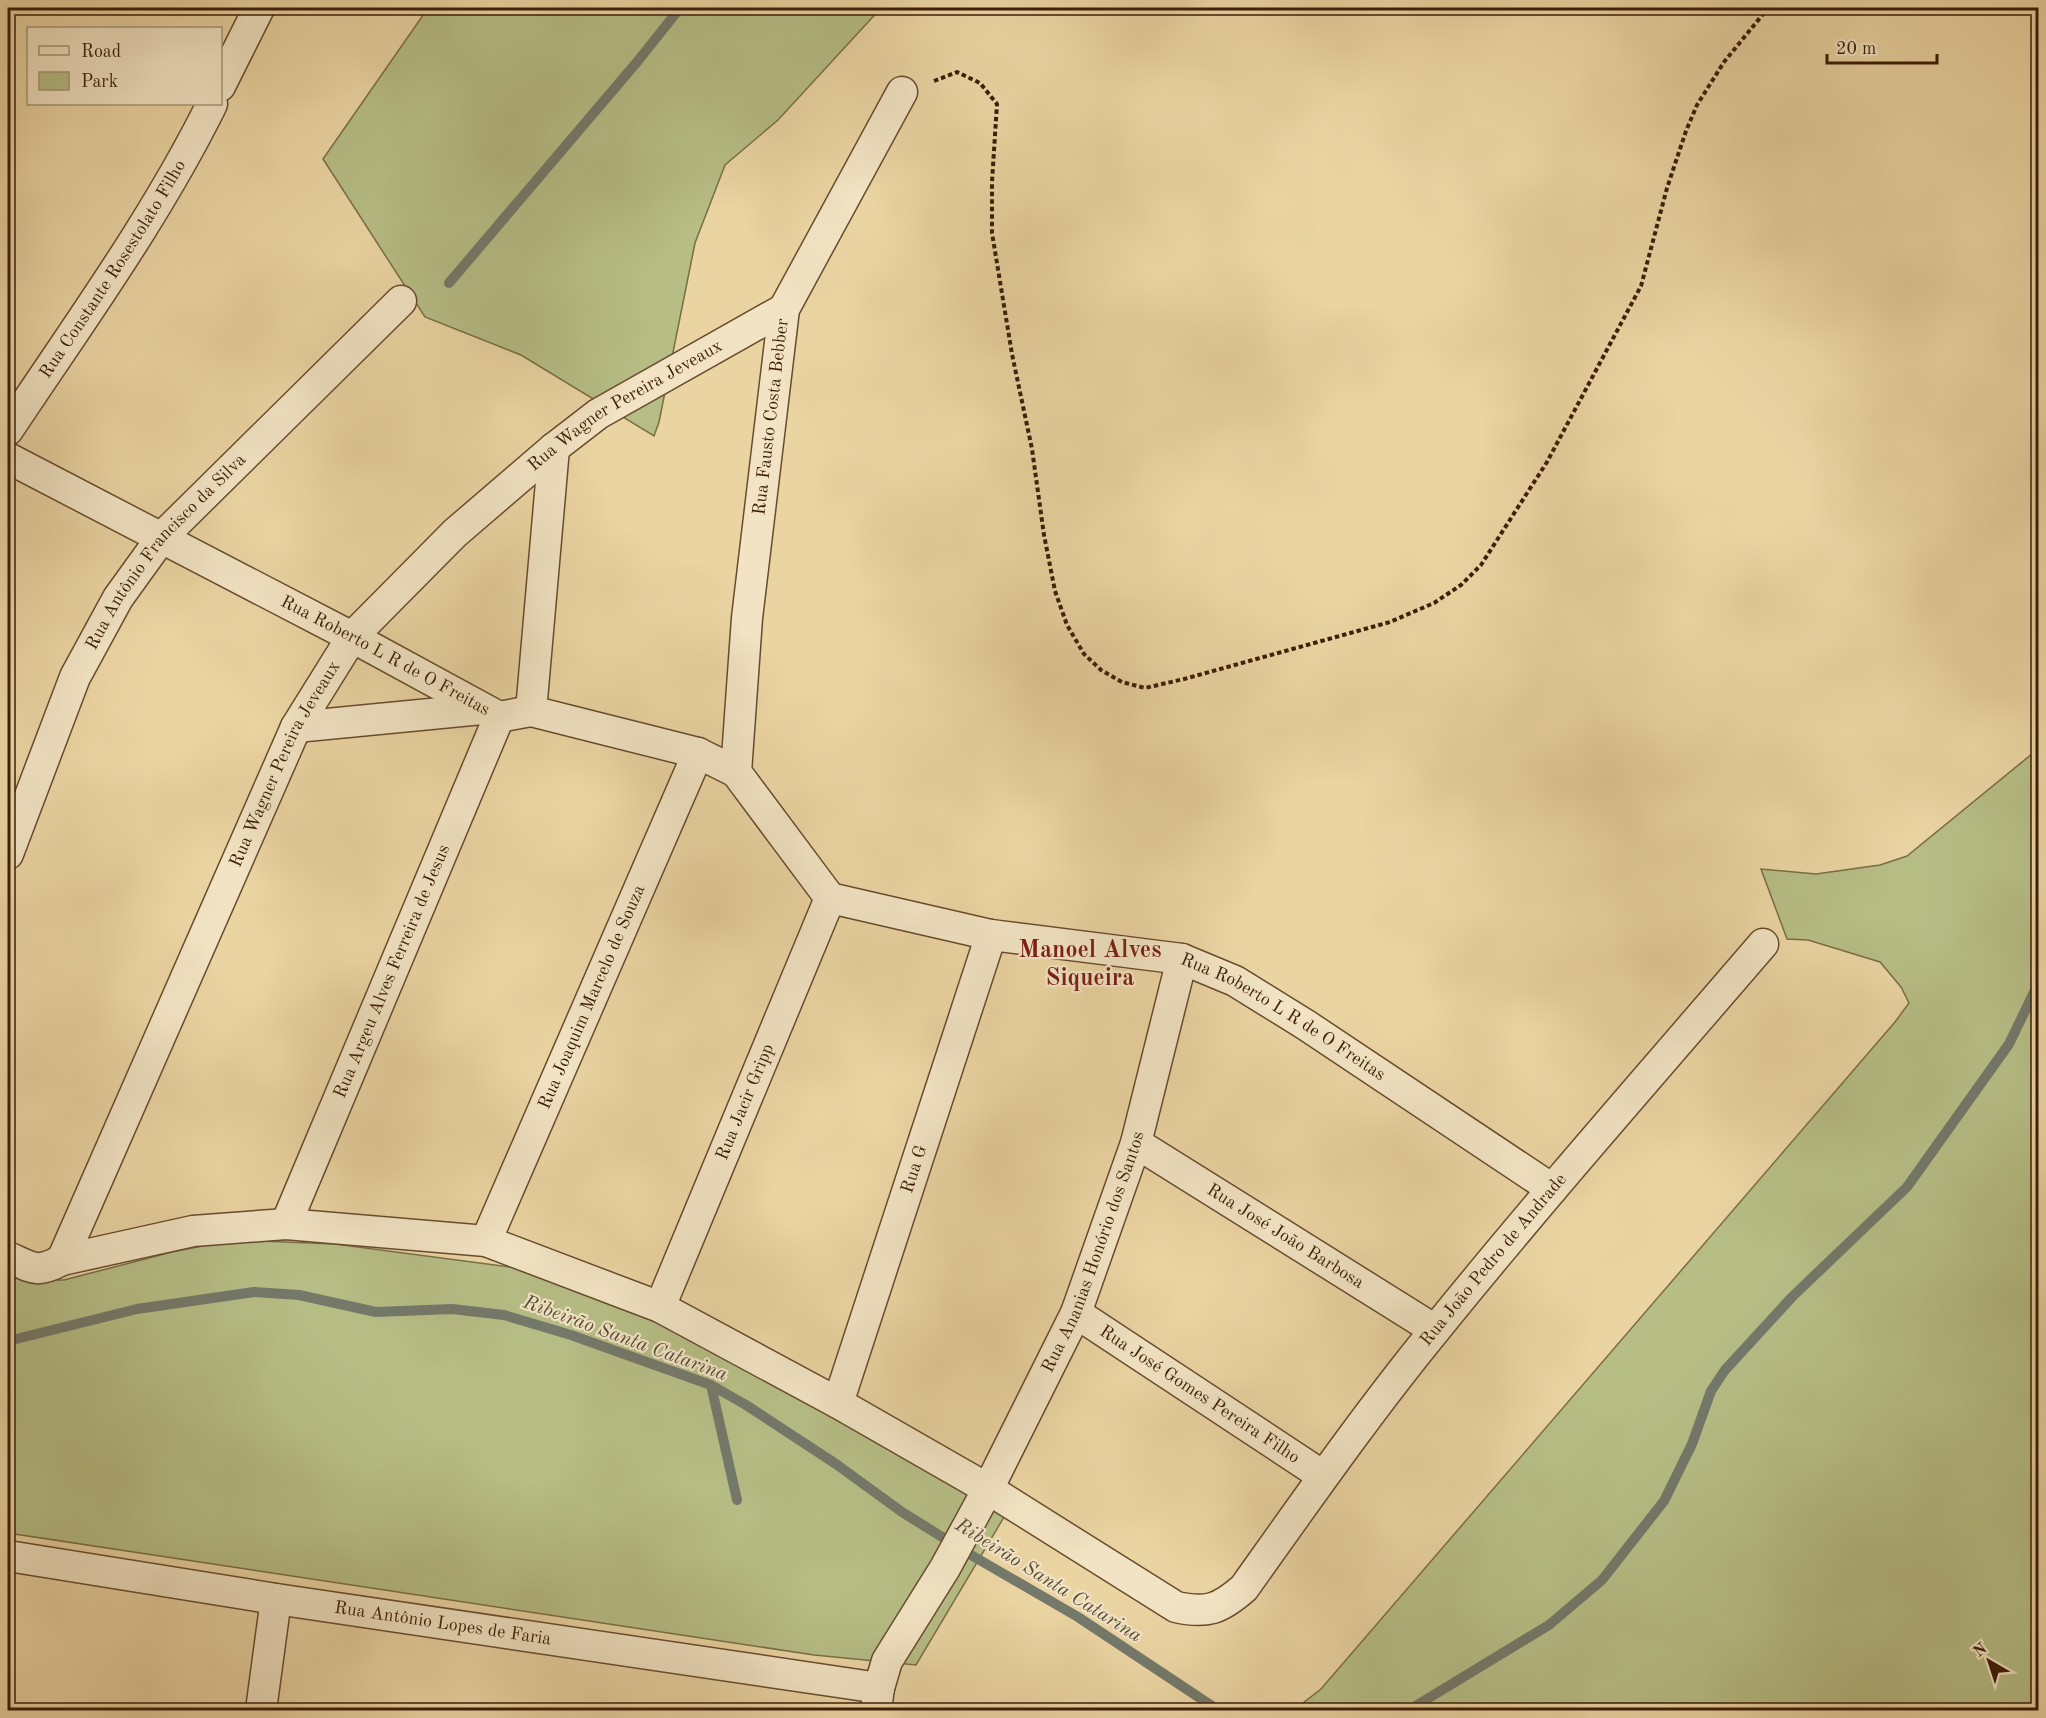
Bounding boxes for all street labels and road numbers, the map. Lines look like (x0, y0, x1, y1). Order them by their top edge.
street label: Rua Constante Rosestolato Filho (36, 157, 189, 382)
street label: Rua Fausto Costa Bebber (750, 317, 792, 516)
street label: Rua Wagner Pereira Jeveaux (525, 337, 725, 475)
street label: Rua Antônio Francisco da Silva (83, 451, 249, 653)
street label: Rua Roberto L R de O Freitas (278, 592, 493, 719)
street label: Rua Wagner Pereira Jeveaux (227, 658, 344, 870)
street label: Rua Argeu Alves Ferreira de Jesus (331, 842, 453, 1101)
street label: Rua Joaquim Marcelo de Souza (535, 882, 649, 1112)
street label: Rua Roberto L R de O Freitas (1178, 950, 1389, 1084)
street label: Rua Jacir Gripp (713, 1041, 777, 1163)
street label: Rua Ananias Honório dos Santos (1039, 1129, 1148, 1375)
street label: Rua G (898, 1143, 931, 1195)
street label: Rua João Pedro de Andrade (1417, 1170, 1570, 1350)
street label: Rua José João Barbosa (1204, 1181, 1367, 1292)
street label: Rua José Gomes Pereira Filho (1096, 1322, 1303, 1467)
street label: Rua Antônio Lopes de Faria (333, 1599, 553, 1649)

